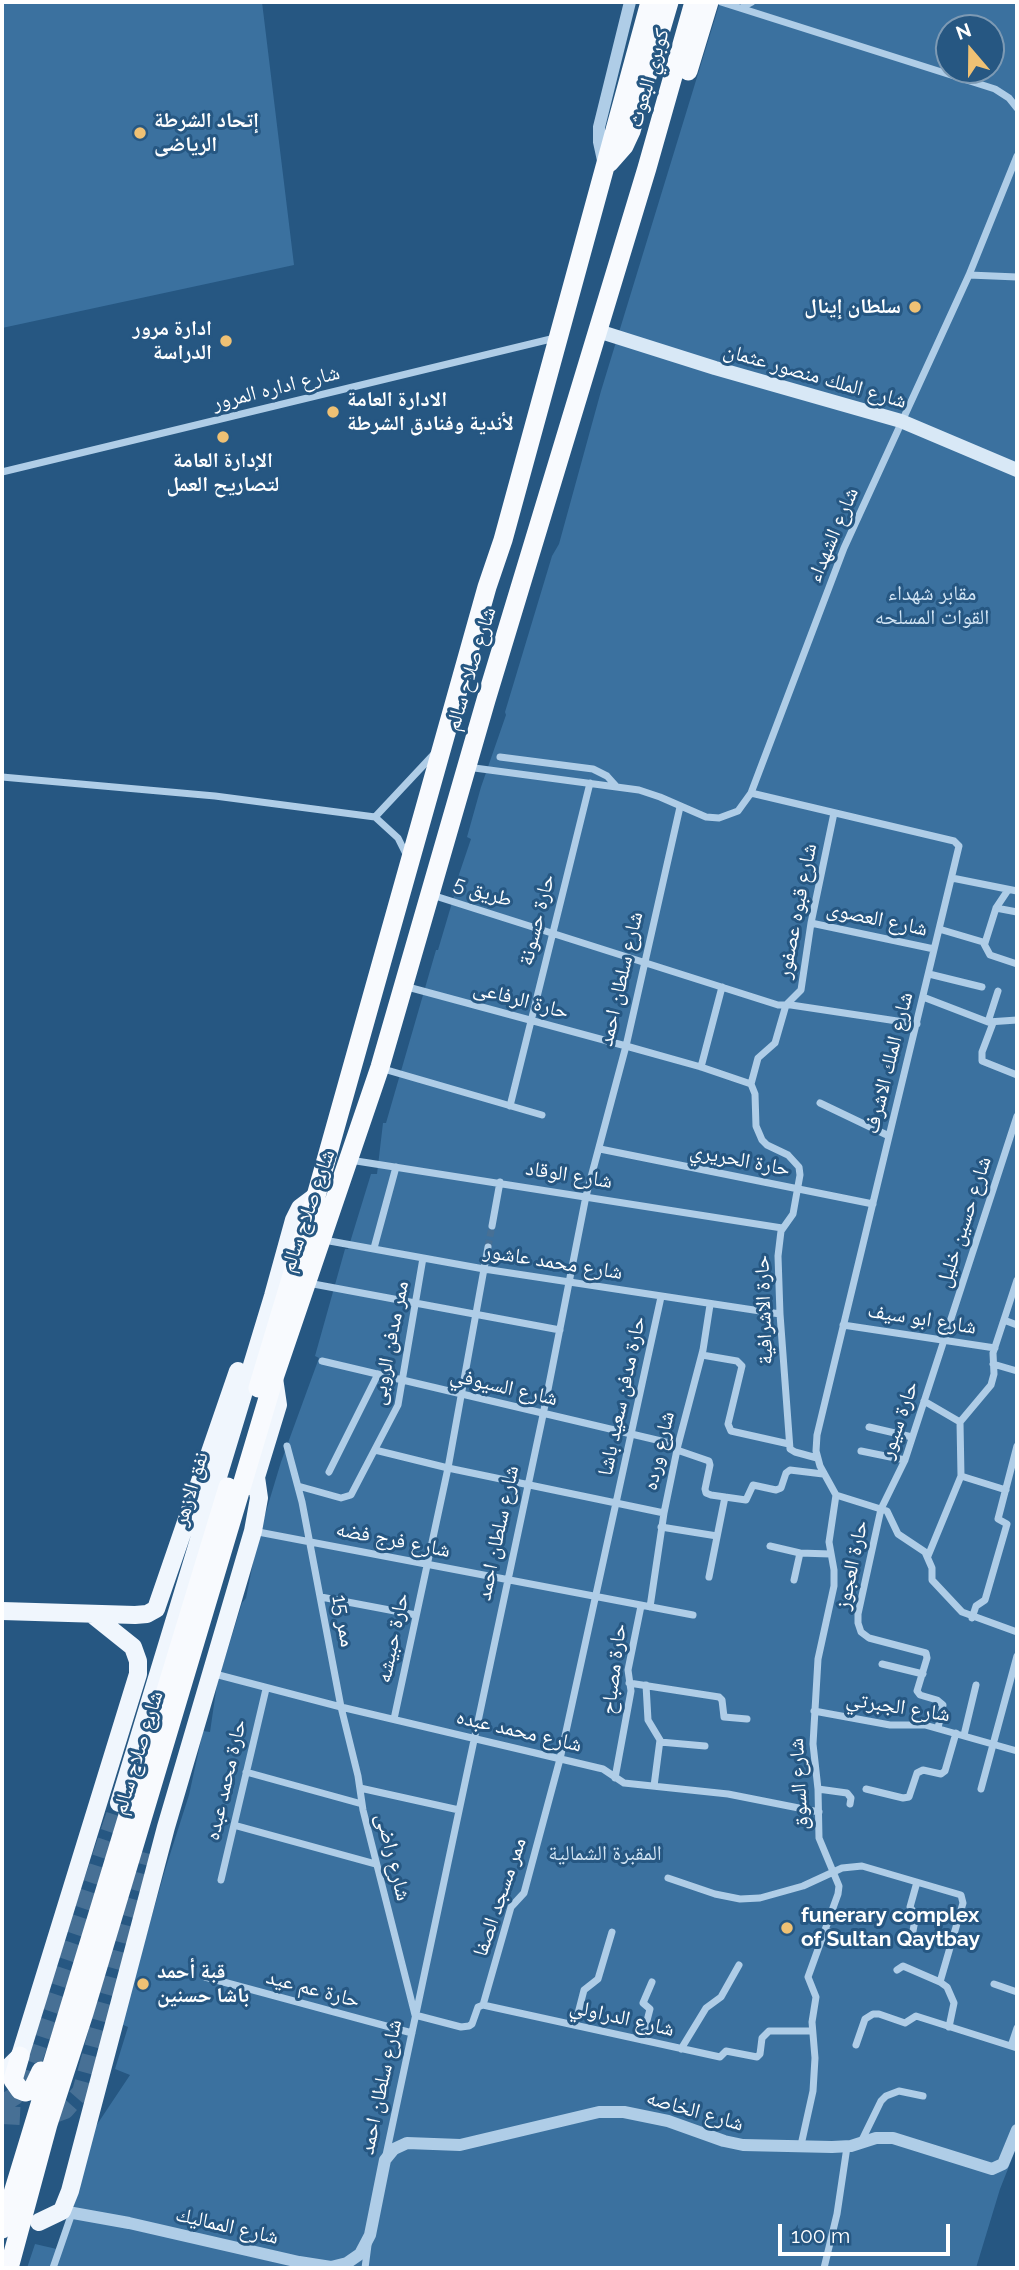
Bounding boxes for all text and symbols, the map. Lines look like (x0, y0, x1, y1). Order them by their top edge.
north arrow (935, 14, 1005, 84)
text: N (953, 18, 974, 44)
street label: كوبري البعوث (623, 26, 675, 130)
place label: إتحاد الشرطة الرياضى (154, 108, 259, 158)
marker: إتحاد الشرطة الرياضى (132, 125, 148, 141)
place label: سلطان إينال (804, 294, 901, 320)
marker: سلطان إينال (907, 299, 923, 315)
place label: ادارة مرور الدراسة (132, 316, 212, 366)
marker: ادارة مرور الدراسة (218, 333, 234, 349)
street label: شارع الملك منصور عثمان (721, 338, 909, 414)
street label: شارع اداره المرور (210, 360, 342, 416)
place label: الادارة العامة لأندية وفنادق الشرطة (347, 387, 514, 437)
marker: الادارة العامة لأندية وفنادق الشرطة (325, 404, 341, 420)
marker: الإدارة العامة لتصاريح العمل (215, 429, 231, 445)
place label: الإدارة العامة لتصاريح العمل (167, 448, 279, 498)
street label: شارع الشهداء (802, 484, 864, 586)
park label: مقابر شهداء القوات المسلحه (875, 581, 989, 631)
street label: شارع صلاح سالم (440, 604, 502, 734)
street label: شارع قبوه عصفور (772, 841, 822, 981)
street label: طريق 5 (451, 871, 515, 913)
street label: حارة حسونة (514, 872, 560, 968)
street label: شارع العصوى (824, 896, 930, 942)
street label: شارع سلطان احمد (593, 909, 649, 1049)
street label: حارة الرفاعى (471, 975, 571, 1025)
street label: شارع الملك الاشرف (859, 989, 919, 1137)
street label: حارة الحريري (688, 1138, 792, 1182)
street label: شارع صلاح سالم (275, 1146, 341, 1276)
street label: شارع حسين خليل (931, 1153, 997, 1291)
street label: شارع الوقاد (524, 1156, 614, 1194)
street label: شارع محمد عاشور (482, 1239, 624, 1285)
street label: حارة الاشرافية (749, 1255, 779, 1365)
street label: ممر مدفن الروبى (366, 1279, 414, 1407)
street label: شارع ابو سيف (866, 1298, 978, 1340)
street label: حارة مدفن سعيد باشا (593, 1314, 651, 1478)
street label: شارع السيوفي (448, 1362, 560, 1412)
street label: حارة سيور (874, 1378, 924, 1462)
street label: شارع ورده (638, 1409, 680, 1493)
street label: نفق الازهر (168, 1449, 214, 1529)
street label: شارع سلطان احمد (471, 1463, 525, 1603)
street label: شارع فرج فضه (334, 1517, 452, 1563)
street label: حارة العجوز (830, 1518, 874, 1612)
street label: حارة حبيشه (371, 1591, 415, 1685)
street label: ممر 15 (326, 1593, 360, 1649)
street label: حارة مصباح (596, 1622, 632, 1716)
street label: شارع الجبرتي (844, 1686, 952, 1728)
street label: شارع صلاح سالم (107, 1688, 169, 1818)
street label: شارع محمد عبده (454, 1704, 584, 1758)
street label: حارة محمد عبده (200, 1717, 252, 1843)
street label: شارع السوق (784, 1737, 814, 1831)
street label: شارع راضى (370, 1811, 416, 1903)
street label: ممر مسجد الصفا (468, 1834, 532, 1960)
park label: المقبرة الشمالية (548, 1841, 662, 1867)
place label: funerary complex of Sultan Qaytbay (801, 1903, 980, 1953)
marker: funerary complex of Sultan Qaytbay (779, 1920, 795, 1936)
place label: قبة أحمد باشا حسنين (157, 1959, 249, 2009)
street label: حارة عم عيد (263, 1964, 363, 2014)
marker: قبة أحمد باشا حسنين (135, 1976, 151, 1992)
street label: شارع الدراولي (567, 1994, 677, 2042)
street label: شارع سلطان احمد (354, 2017, 408, 2157)
street label: شارع الخاصه (643, 2085, 747, 2137)
street label: شارع المماليك (173, 2202, 281, 2250)
scale bar (781, 2210, 953, 2254)
text: 100 m (791, 2223, 850, 2248)

